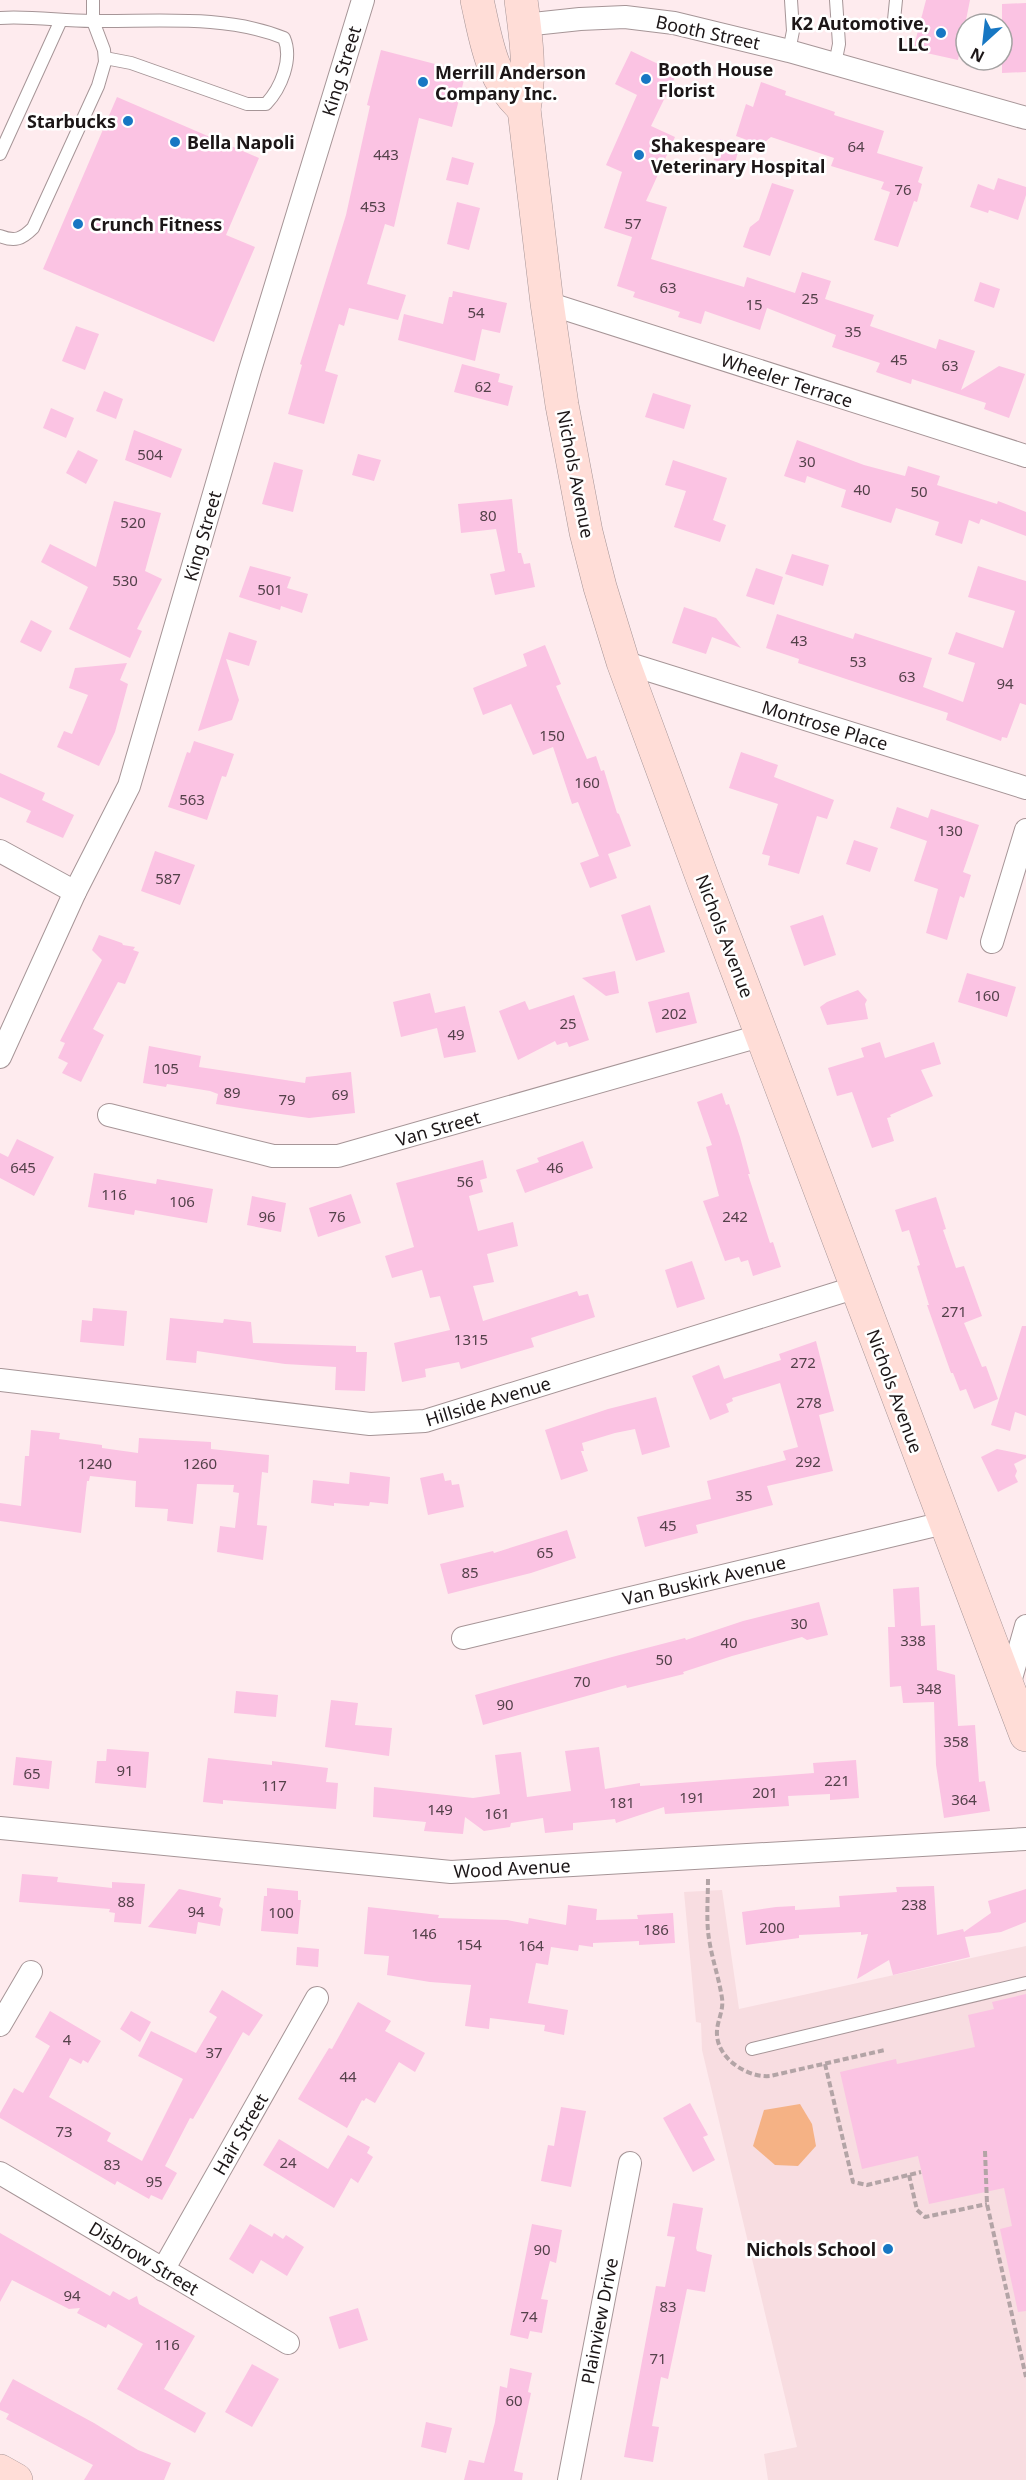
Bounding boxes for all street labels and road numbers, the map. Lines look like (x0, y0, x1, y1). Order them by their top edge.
street label: Booth Street (654, 9, 763, 55)
street label: King Street (316, 23, 366, 119)
street label: Wheeler Terrace (718, 347, 856, 413)
street label: Nichols Avenue (552, 408, 600, 540)
street label: King Street (178, 488, 226, 584)
street label: Montrose Place (759, 694, 891, 756)
street label: Nichols Avenue (690, 871, 760, 1001)
street label: Van Street (393, 1104, 483, 1151)
street label: Nichols Avenue (861, 1326, 929, 1456)
street label: Hillside Avenue (423, 1371, 553, 1431)
street label: Van Buskirk Avenue (620, 1550, 788, 1610)
street label: Wood Avenue (453, 1853, 571, 1883)
street label: Hair Street (207, 2088, 273, 2179)
street label: Disbrow Street (85, 2216, 204, 2301)
street label: Plainview Drive (575, 2256, 623, 2386)

